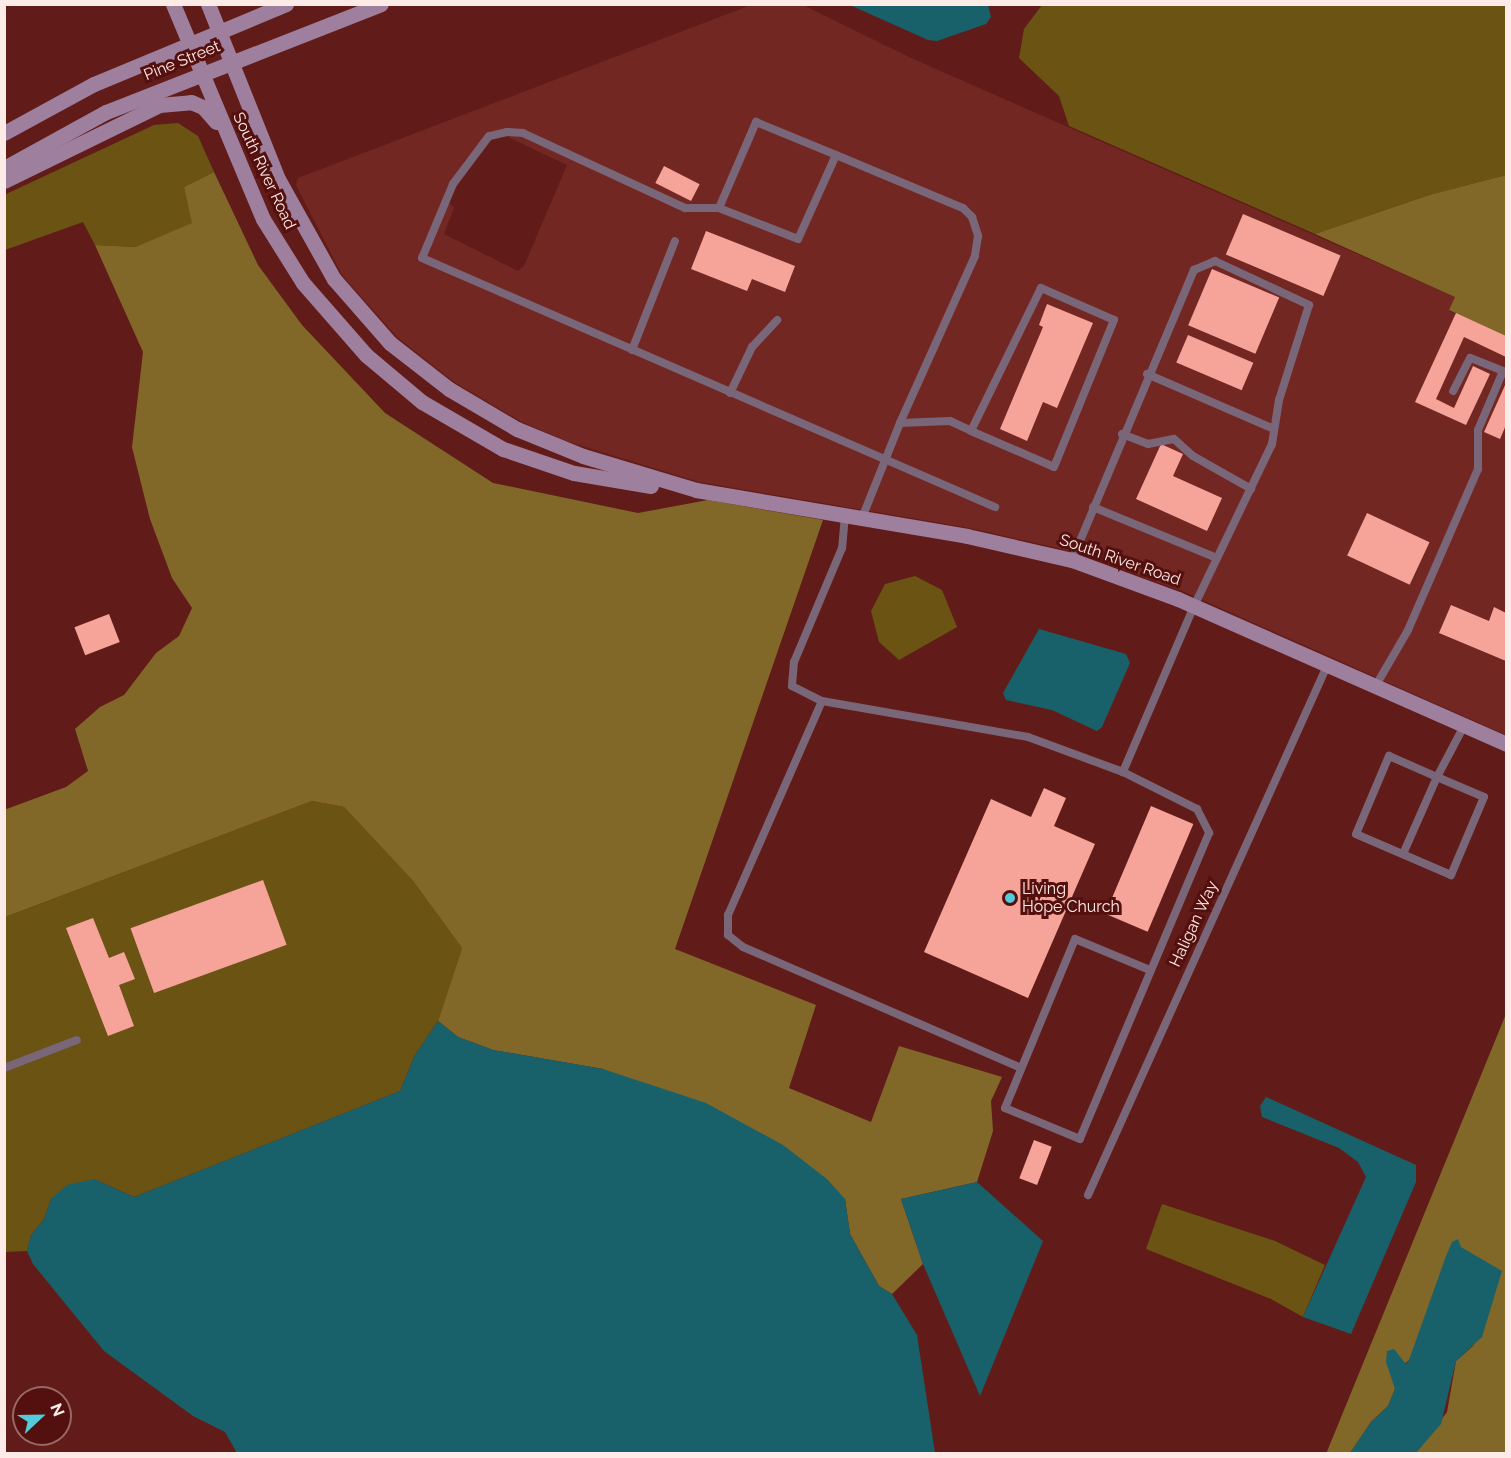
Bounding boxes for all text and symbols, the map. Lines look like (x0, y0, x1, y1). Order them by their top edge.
street label: Pine Street (141, 37, 223, 85)
street label: South River Road (228, 109, 300, 233)
street label: South River Road (1057, 530, 1183, 590)
street label: Haligan Way (1166, 878, 1222, 970)
place label: Living Hope Church (1022, 879, 1120, 917)
marker: Living Hope Church (1003, 891, 1017, 905)
north arrow (12, 1386, 72, 1446)
text: N (46, 1401, 68, 1419)

